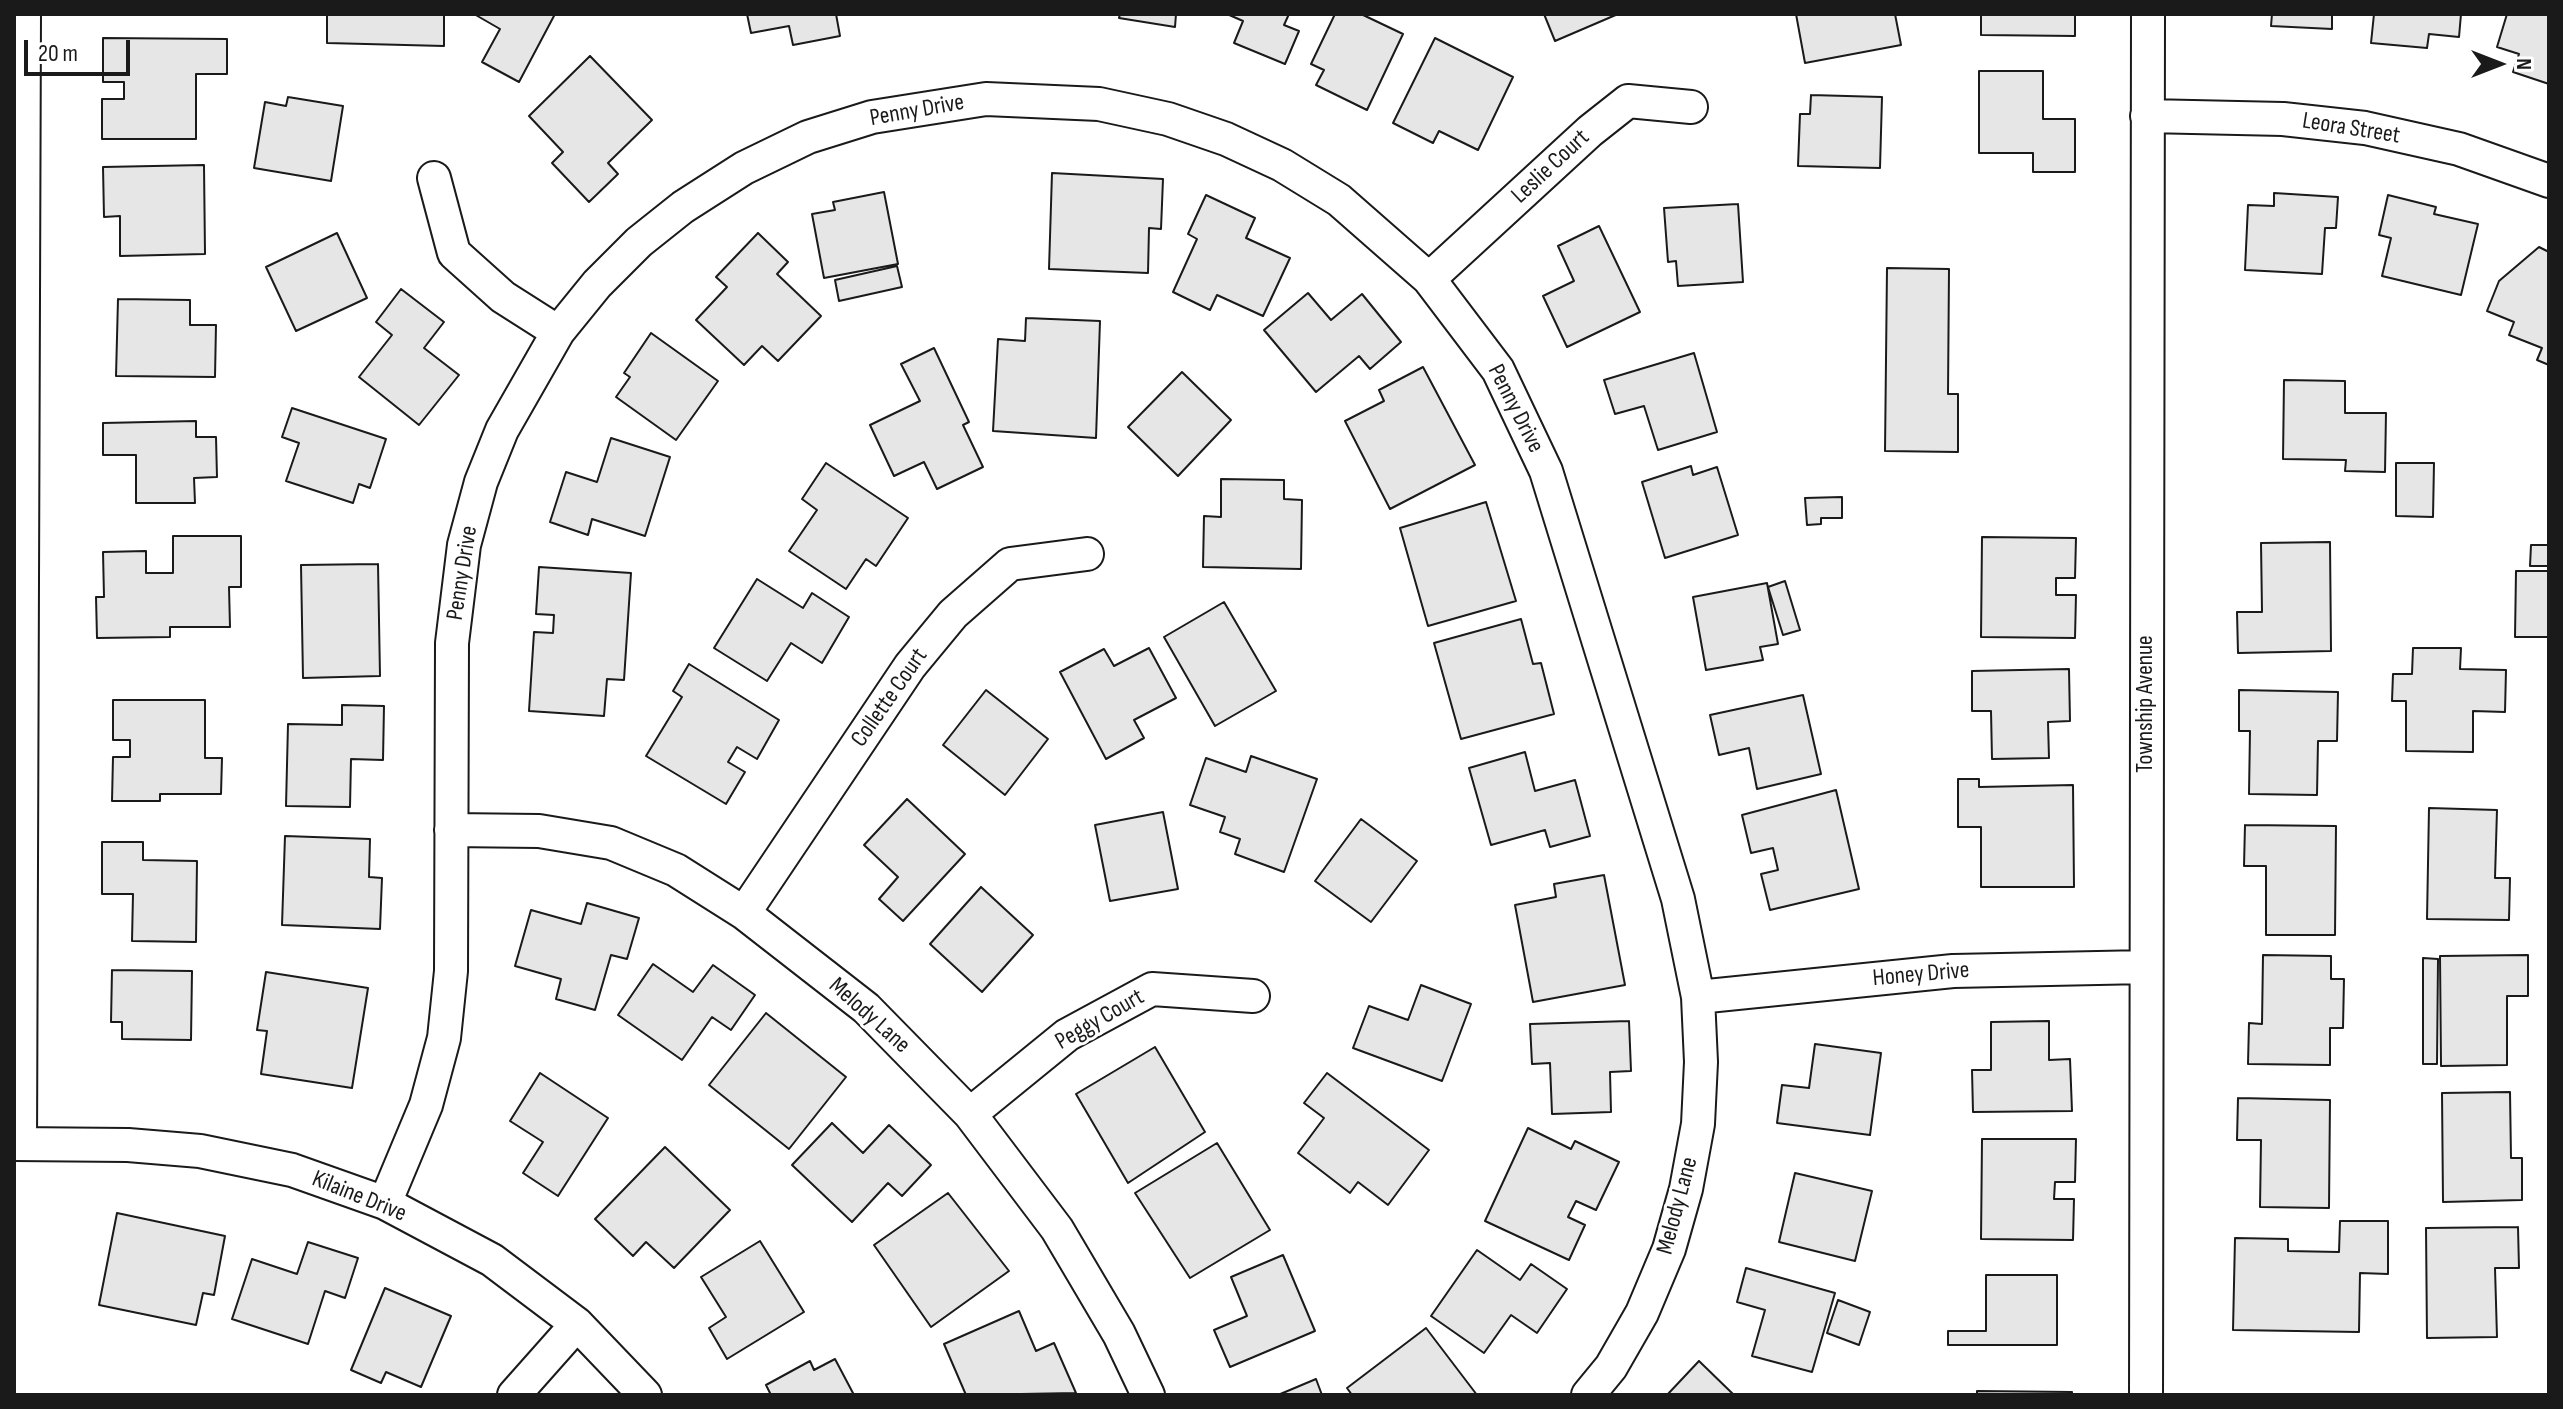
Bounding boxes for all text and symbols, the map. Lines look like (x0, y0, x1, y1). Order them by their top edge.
scale bar (28, 24, 134, 74)
north arrow (2459, 24, 2539, 104)
text: 20 m (38, 39, 78, 68)
text: N (2510, 58, 2537, 70)
street label: Penny Drive (868, 89, 966, 133)
street label: Leora Street (2300, 107, 2402, 151)
street label: Leslie Court (1506, 124, 1596, 210)
street label: Penny Drive (1481, 360, 1549, 458)
street label: Penny Drive (441, 524, 485, 622)
street label: Township Avenue (2132, 635, 2160, 773)
street label: Collette Court (846, 643, 934, 753)
street label: Honey Drive (1871, 956, 1971, 994)
street label: Melody Lane (822, 972, 916, 1060)
street label: Peggy Court (1051, 983, 1149, 1057)
street label: Melody Lane (1651, 1154, 1705, 1258)
street label: Kilaine Drive (308, 1165, 410, 1229)

